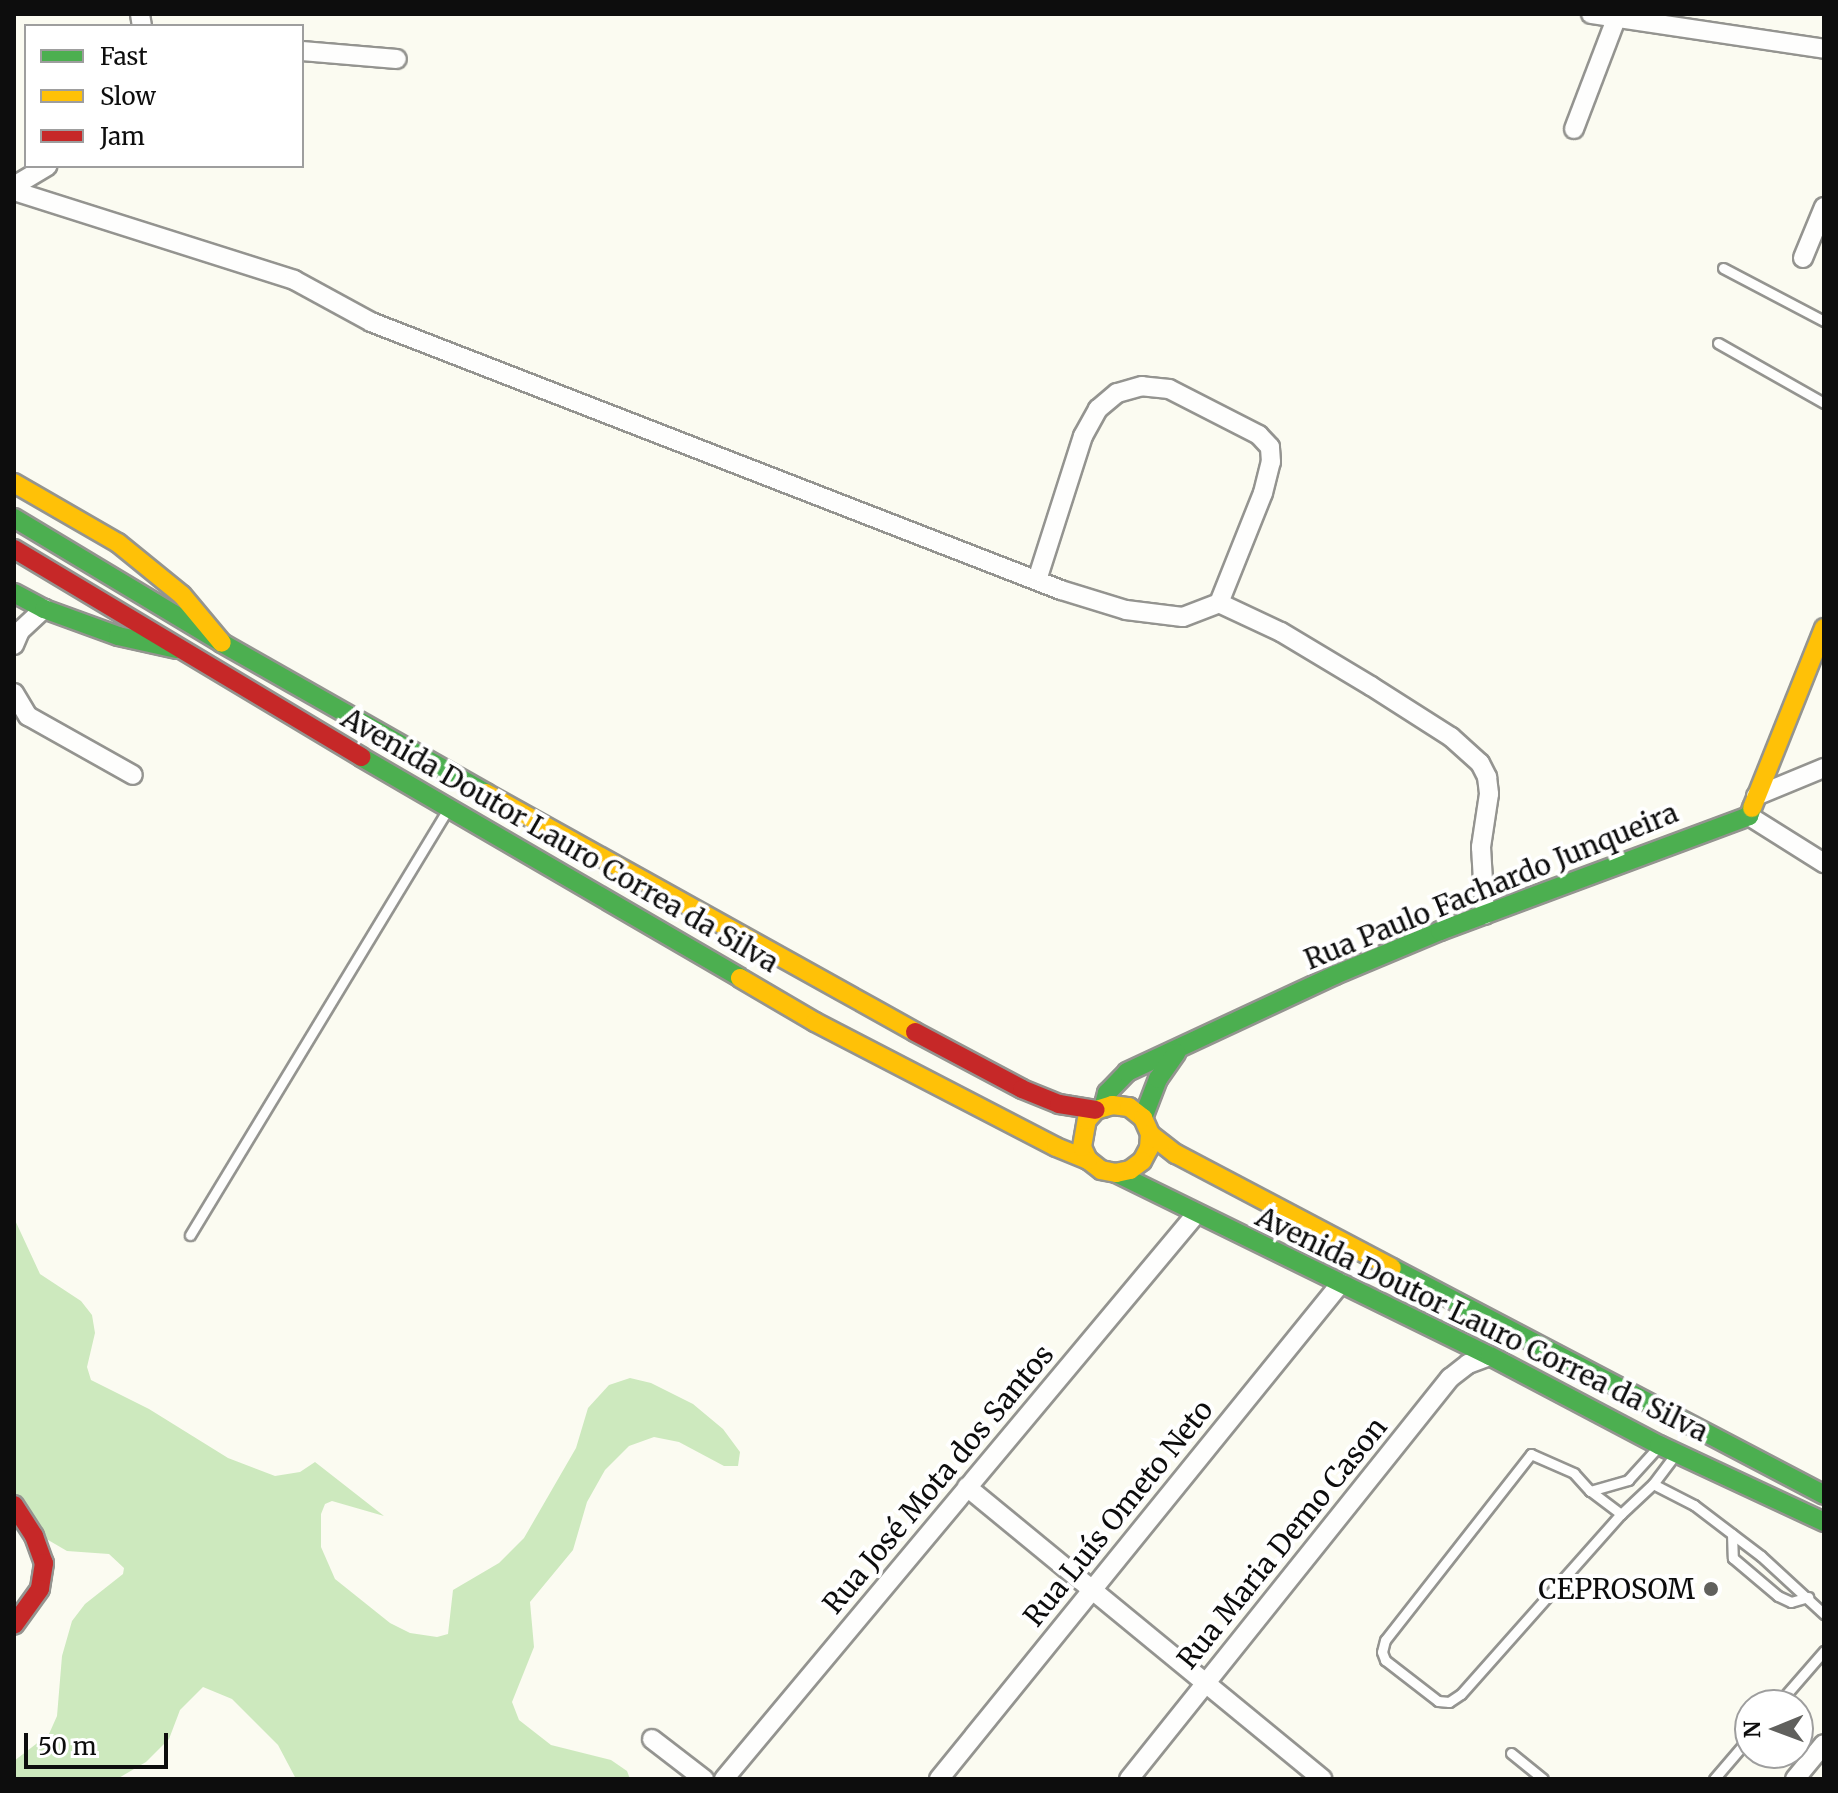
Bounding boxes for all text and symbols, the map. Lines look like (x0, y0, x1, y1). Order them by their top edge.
legend (24, 24, 304, 168)
text: Fast (100, 41, 148, 72)
text: Slow (100, 81, 156, 112)
text: Jam (100, 121, 145, 152)
street label: Avenida Doutor Lauro Correa da Silva (336, 701, 784, 979)
street label: Rua Paulo Fachardo Junqueira (1299, 796, 1683, 976)
street label: Avenida Doutor Lauro Correa da Silva (1251, 1200, 1713, 1448)
street label: Rua José Mota dos Santos (816, 1338, 1060, 1620)
street label: Rua Luís Ometo Neto (1016, 1393, 1220, 1633)
street label: Rua Maria Demo Cason (1170, 1411, 1394, 1675)
place label: CEPROSOM (1538, 1572, 1695, 1606)
marker: CEPROSOM (1702, 1580, 1720, 1598)
north arrow (1734, 1689, 1814, 1769)
scale bar (28, 1717, 172, 1767)
text: N (1738, 1720, 1766, 1738)
text: 50 m (38, 1731, 97, 1762)

